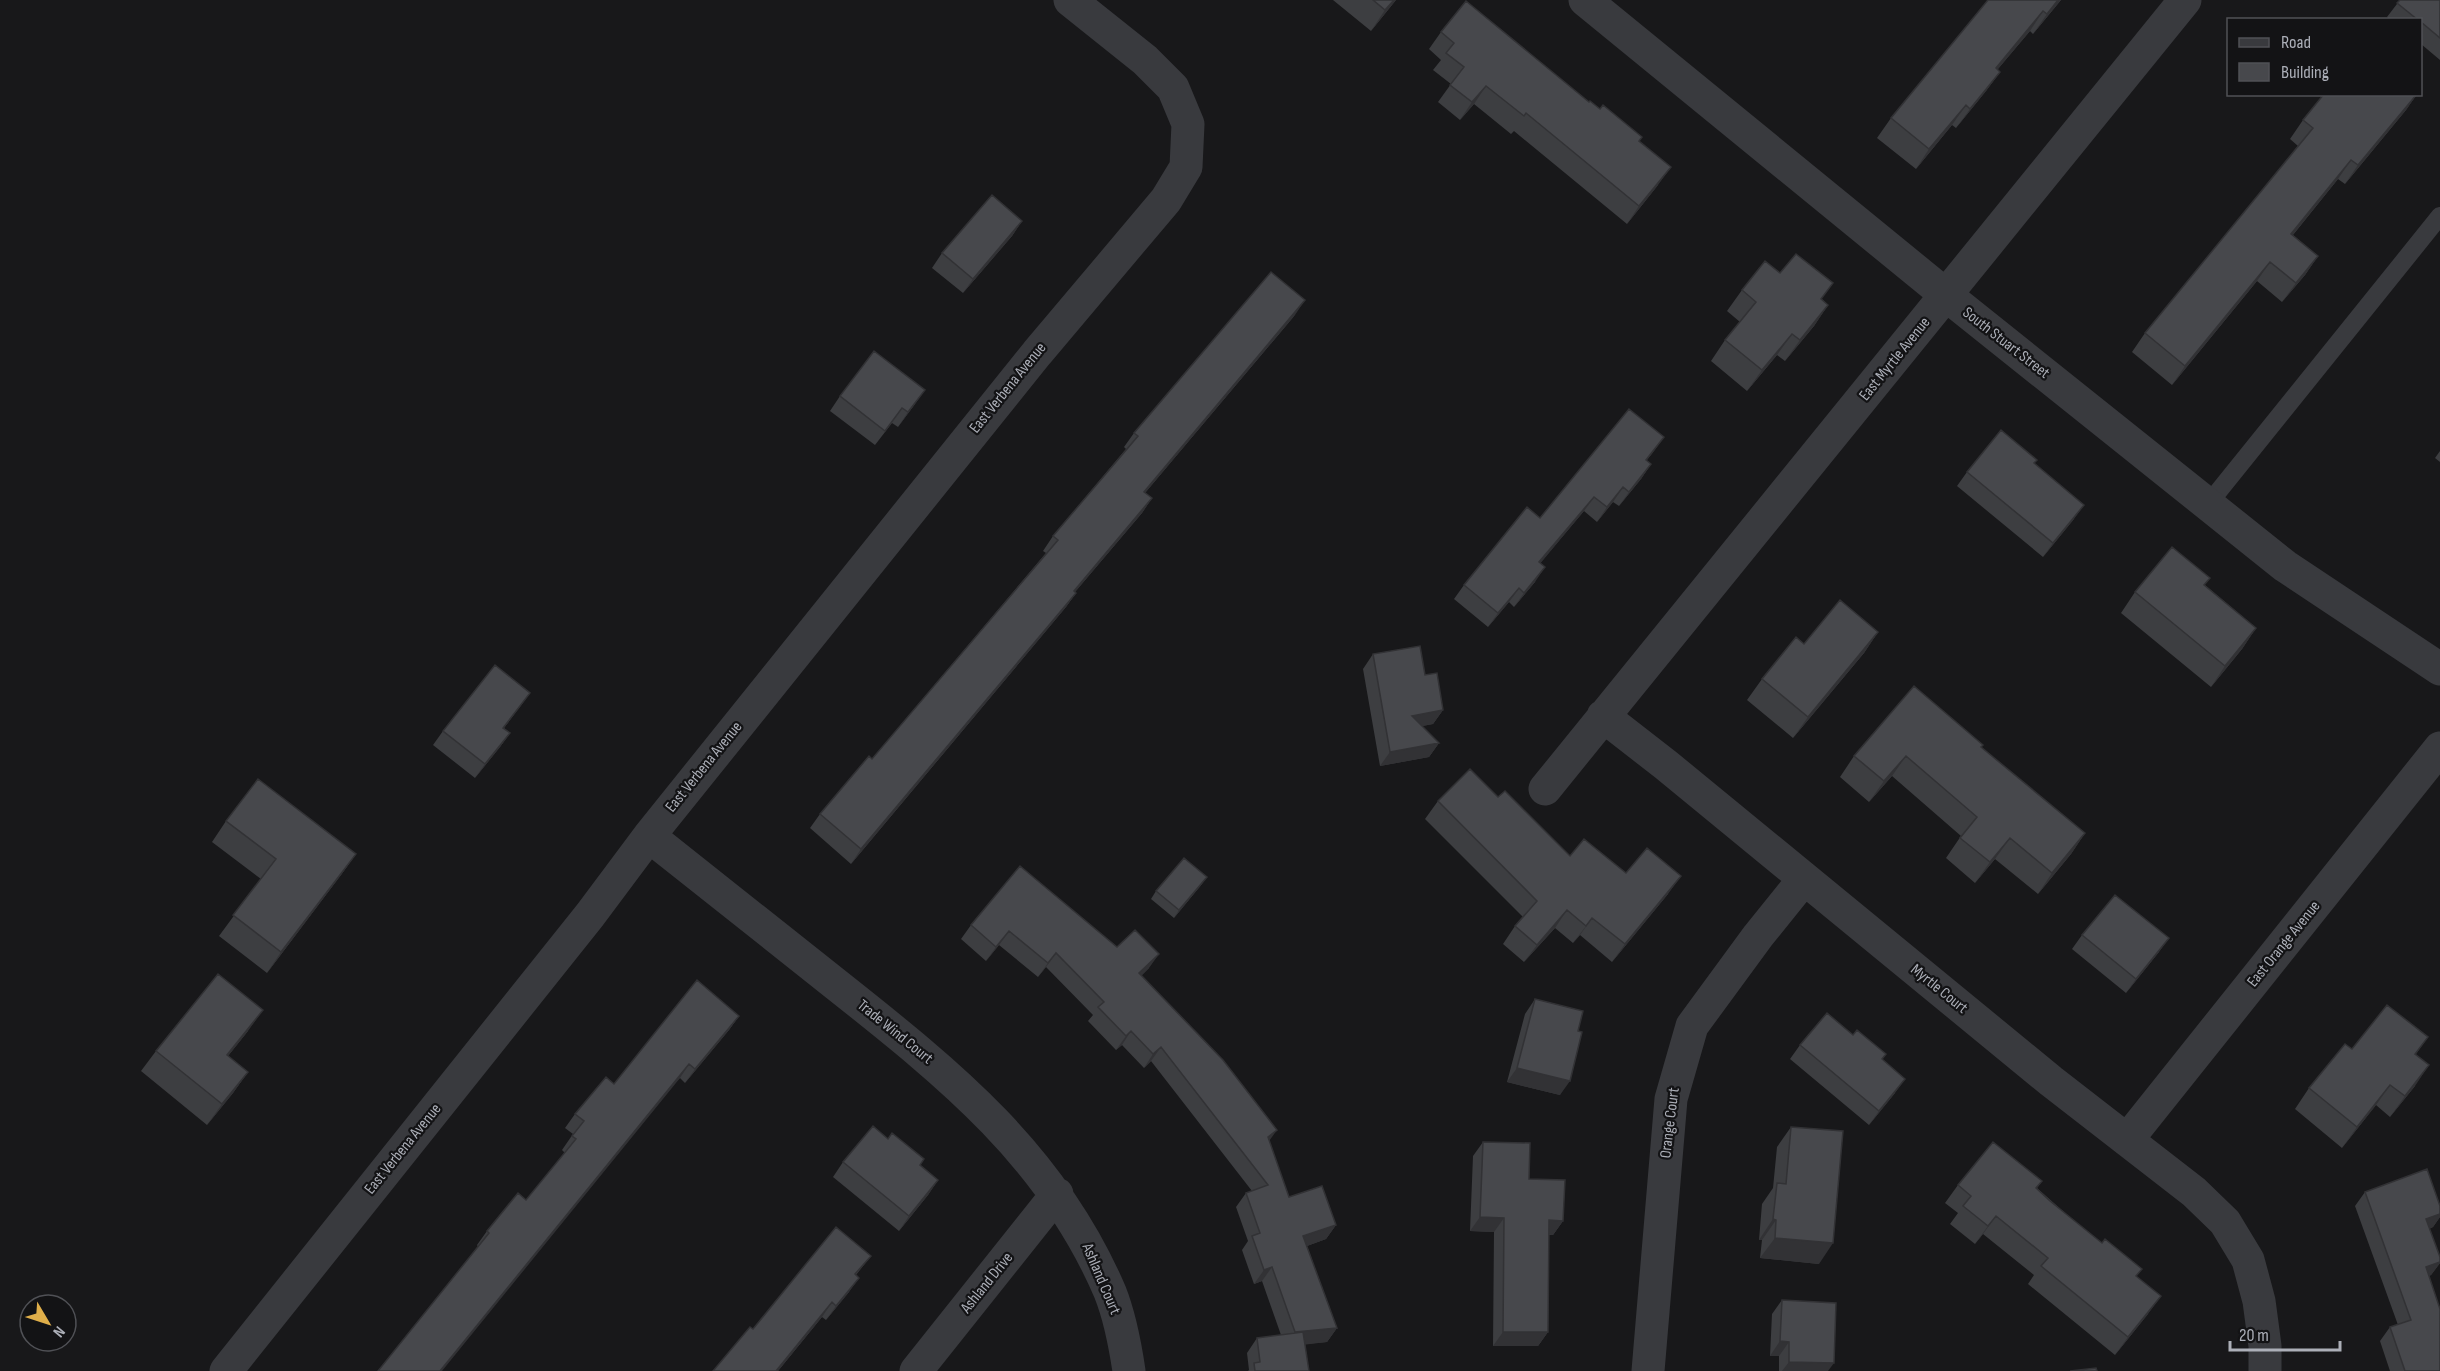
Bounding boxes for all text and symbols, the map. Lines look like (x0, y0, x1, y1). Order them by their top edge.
legend (2227, 18, 2422, 96)
text: Road (2281, 32, 2311, 53)
text: Building (2281, 62, 2329, 83)
street label: South Stuart Street (1959, 303, 2053, 383)
street label: East Myrtle Avenue (1855, 313, 1935, 405)
street label: East Verbena Avenue (966, 339, 1050, 437)
street label: East Verbena Avenue (662, 718, 746, 816)
street label: East Orange Avenue (2243, 897, 2325, 991)
street label: Myrtle Court (1907, 960, 1971, 1018)
street label: Trade Wind Court (853, 996, 937, 1068)
street label: Orange Court (1656, 1086, 1684, 1159)
street label: East Verbena Avenue (361, 1100, 445, 1198)
street label: Ashland Court (1077, 1240, 1125, 1317)
street label: Ashland Drive (956, 1249, 1017, 1318)
north arrow (18, 1293, 78, 1353)
scale bar (2230, 1314, 2340, 1352)
text: N (48, 1322, 69, 1341)
text: 20 m (2239, 1325, 2269, 1346)

